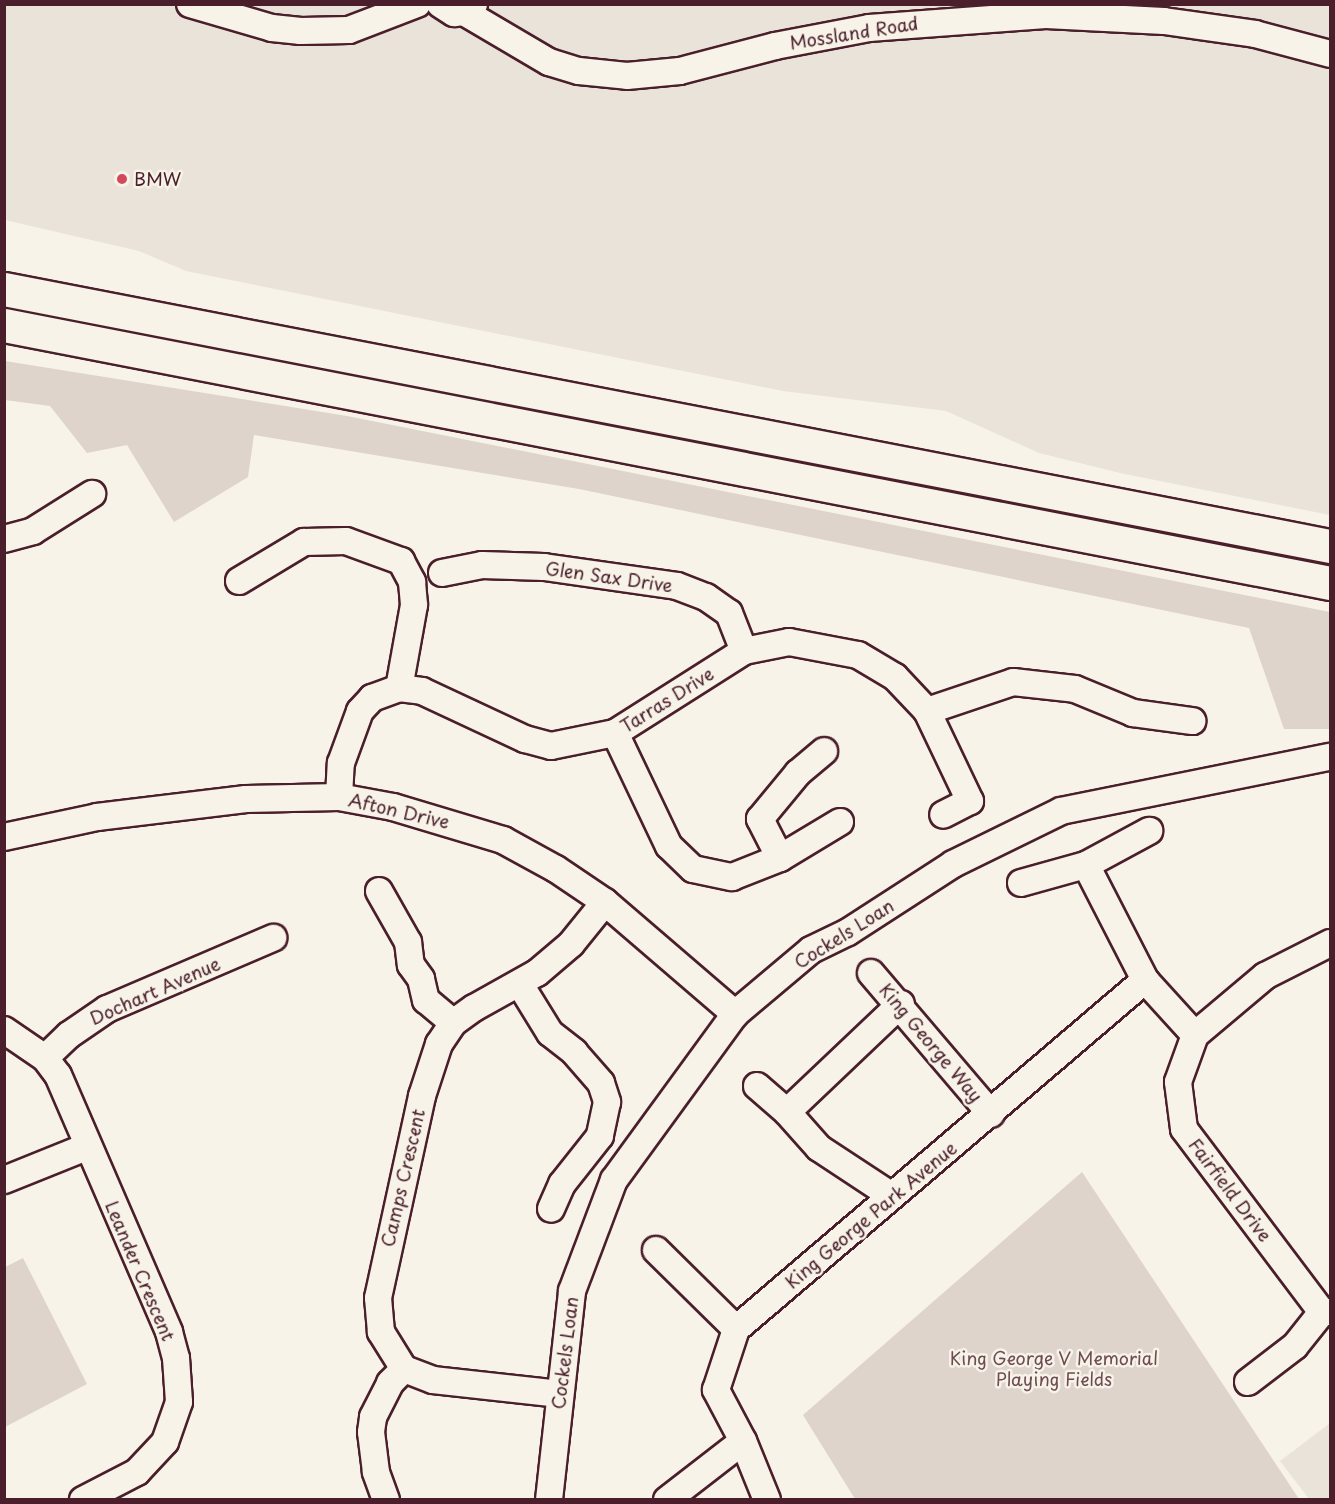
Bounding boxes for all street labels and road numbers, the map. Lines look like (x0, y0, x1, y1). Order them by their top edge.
street label: Mossland Road (788, 12, 920, 54)
street label: Glen Sax Drive (543, 557, 675, 597)
street label: Tarras Drive (616, 662, 718, 738)
street label: Afton Drive (347, 789, 451, 833)
street label: Cockels Loan (790, 895, 898, 973)
street label: Dochart Avenue (87, 953, 223, 1029)
street label: King George Way (874, 979, 988, 1107)
street label: Camps Crescent (377, 1106, 429, 1250)
street label: Fairfield Drive (1184, 1134, 1276, 1246)
street label: King George Park Avenue (780, 1136, 962, 1294)
street label: Leander Crescent (100, 1197, 180, 1345)
street label: Cockels Loan (547, 1295, 583, 1411)

